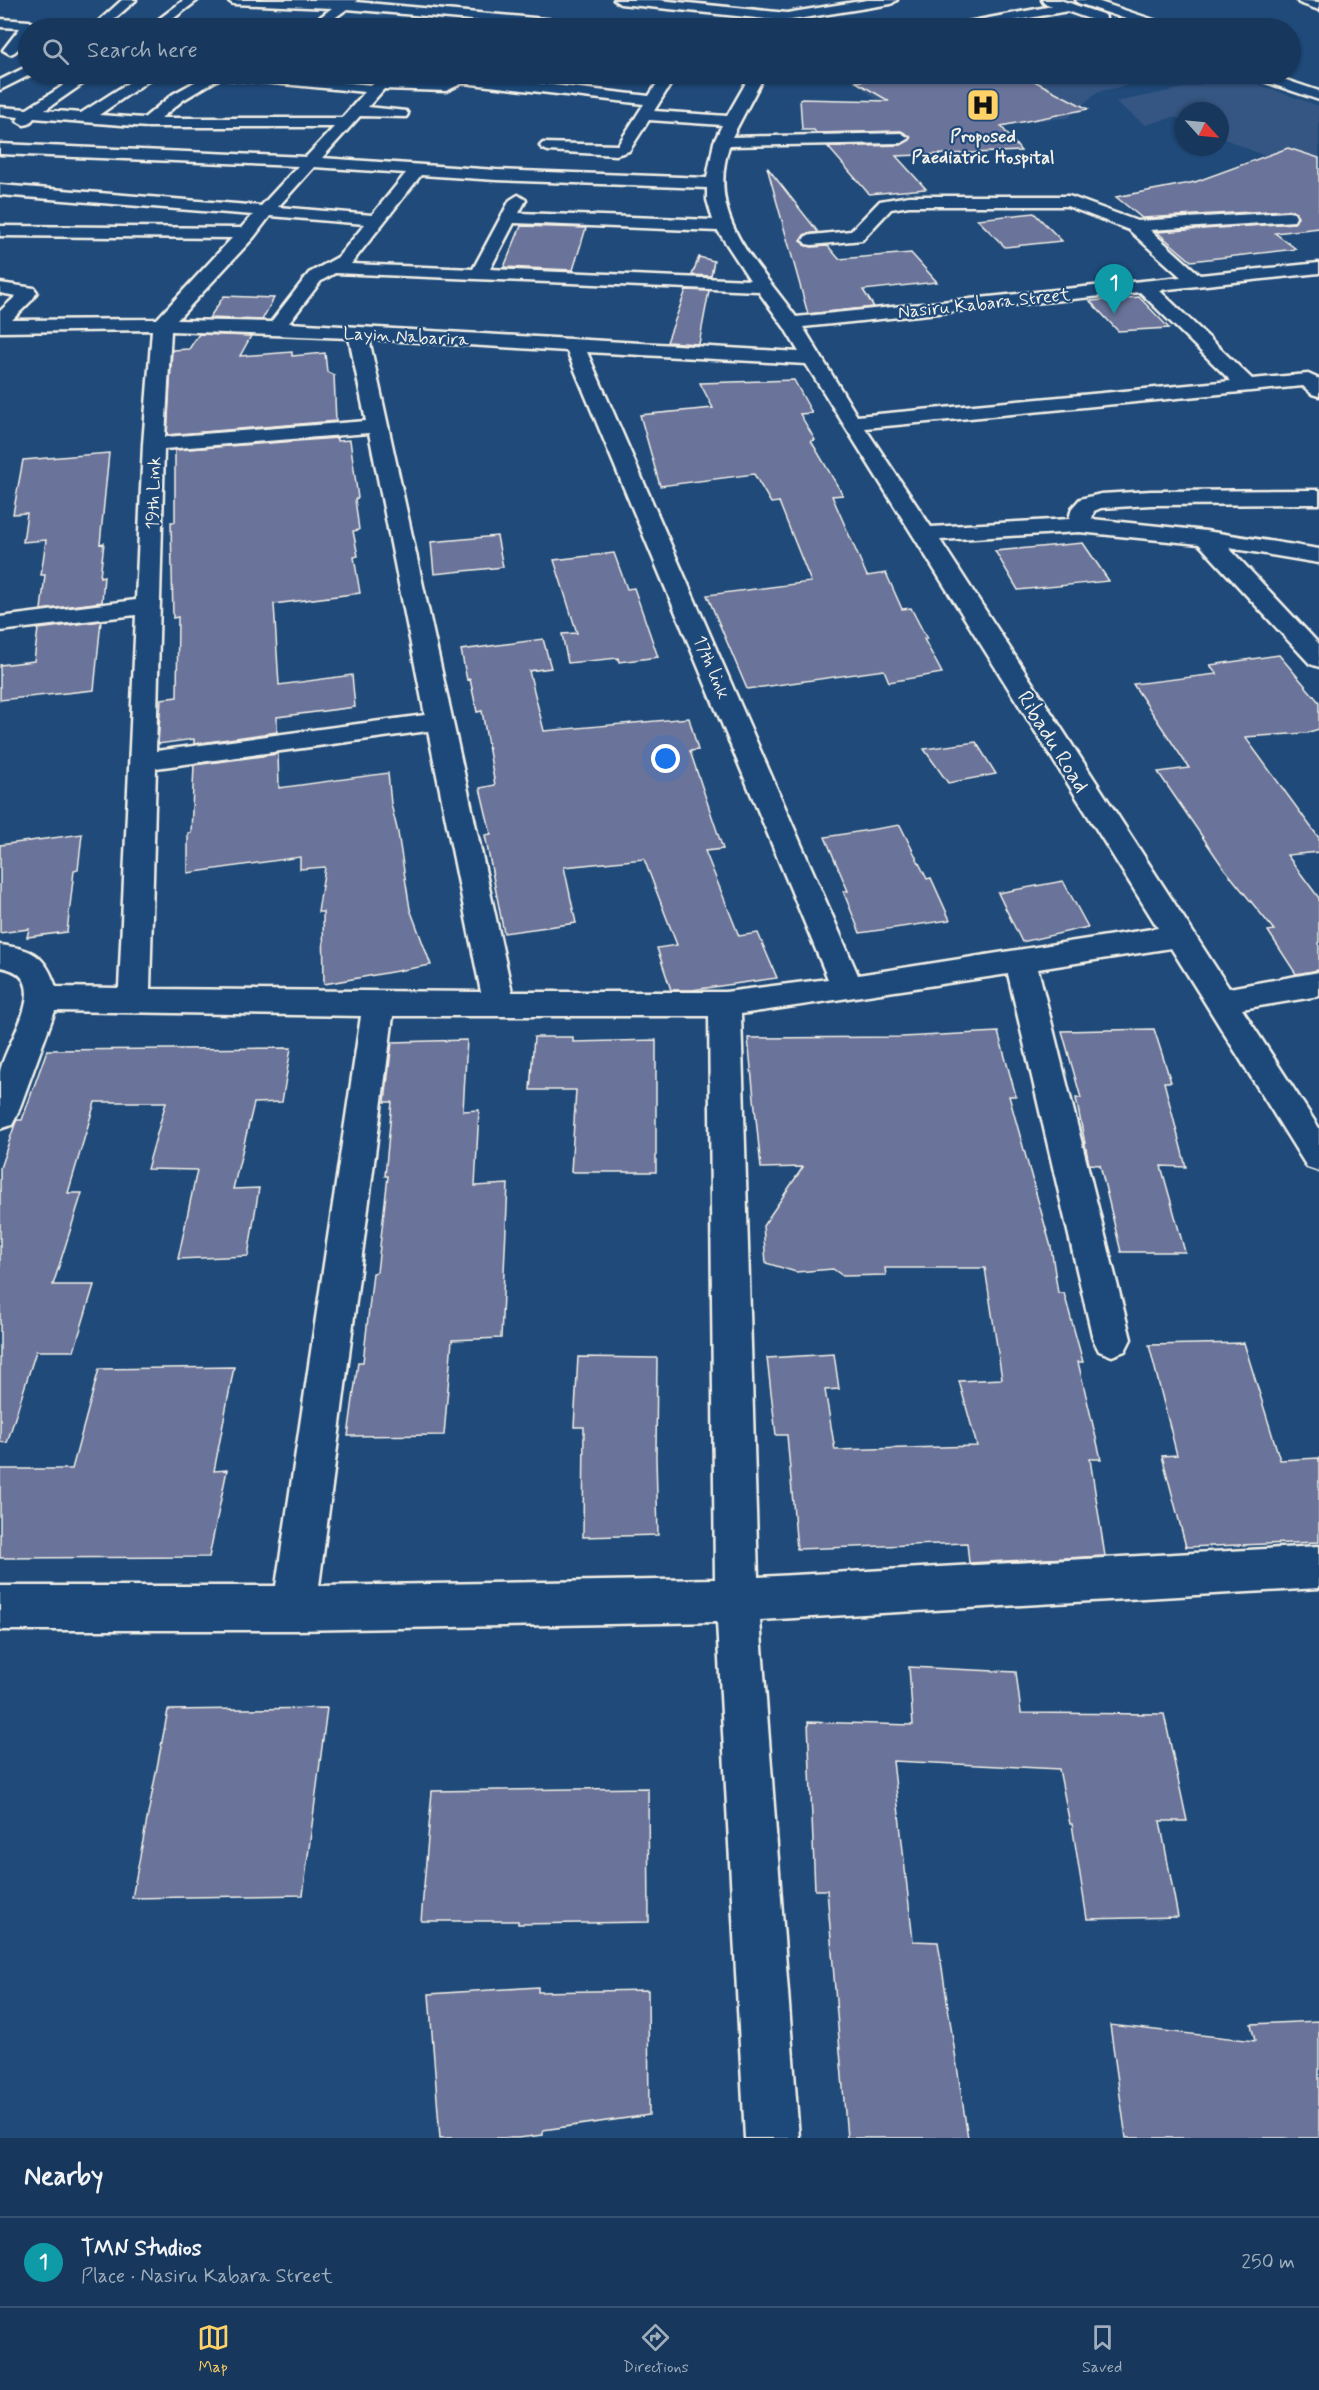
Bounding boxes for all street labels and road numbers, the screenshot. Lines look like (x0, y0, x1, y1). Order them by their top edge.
street label: Nasiru Kabara Street (897, 283, 1072, 325)
street label: Layin Nabarira (343, 322, 470, 352)
street label: 19th Link (141, 456, 167, 530)
street label: 17th link (687, 632, 735, 703)
street label: Ribadu Road (1010, 686, 1095, 798)

